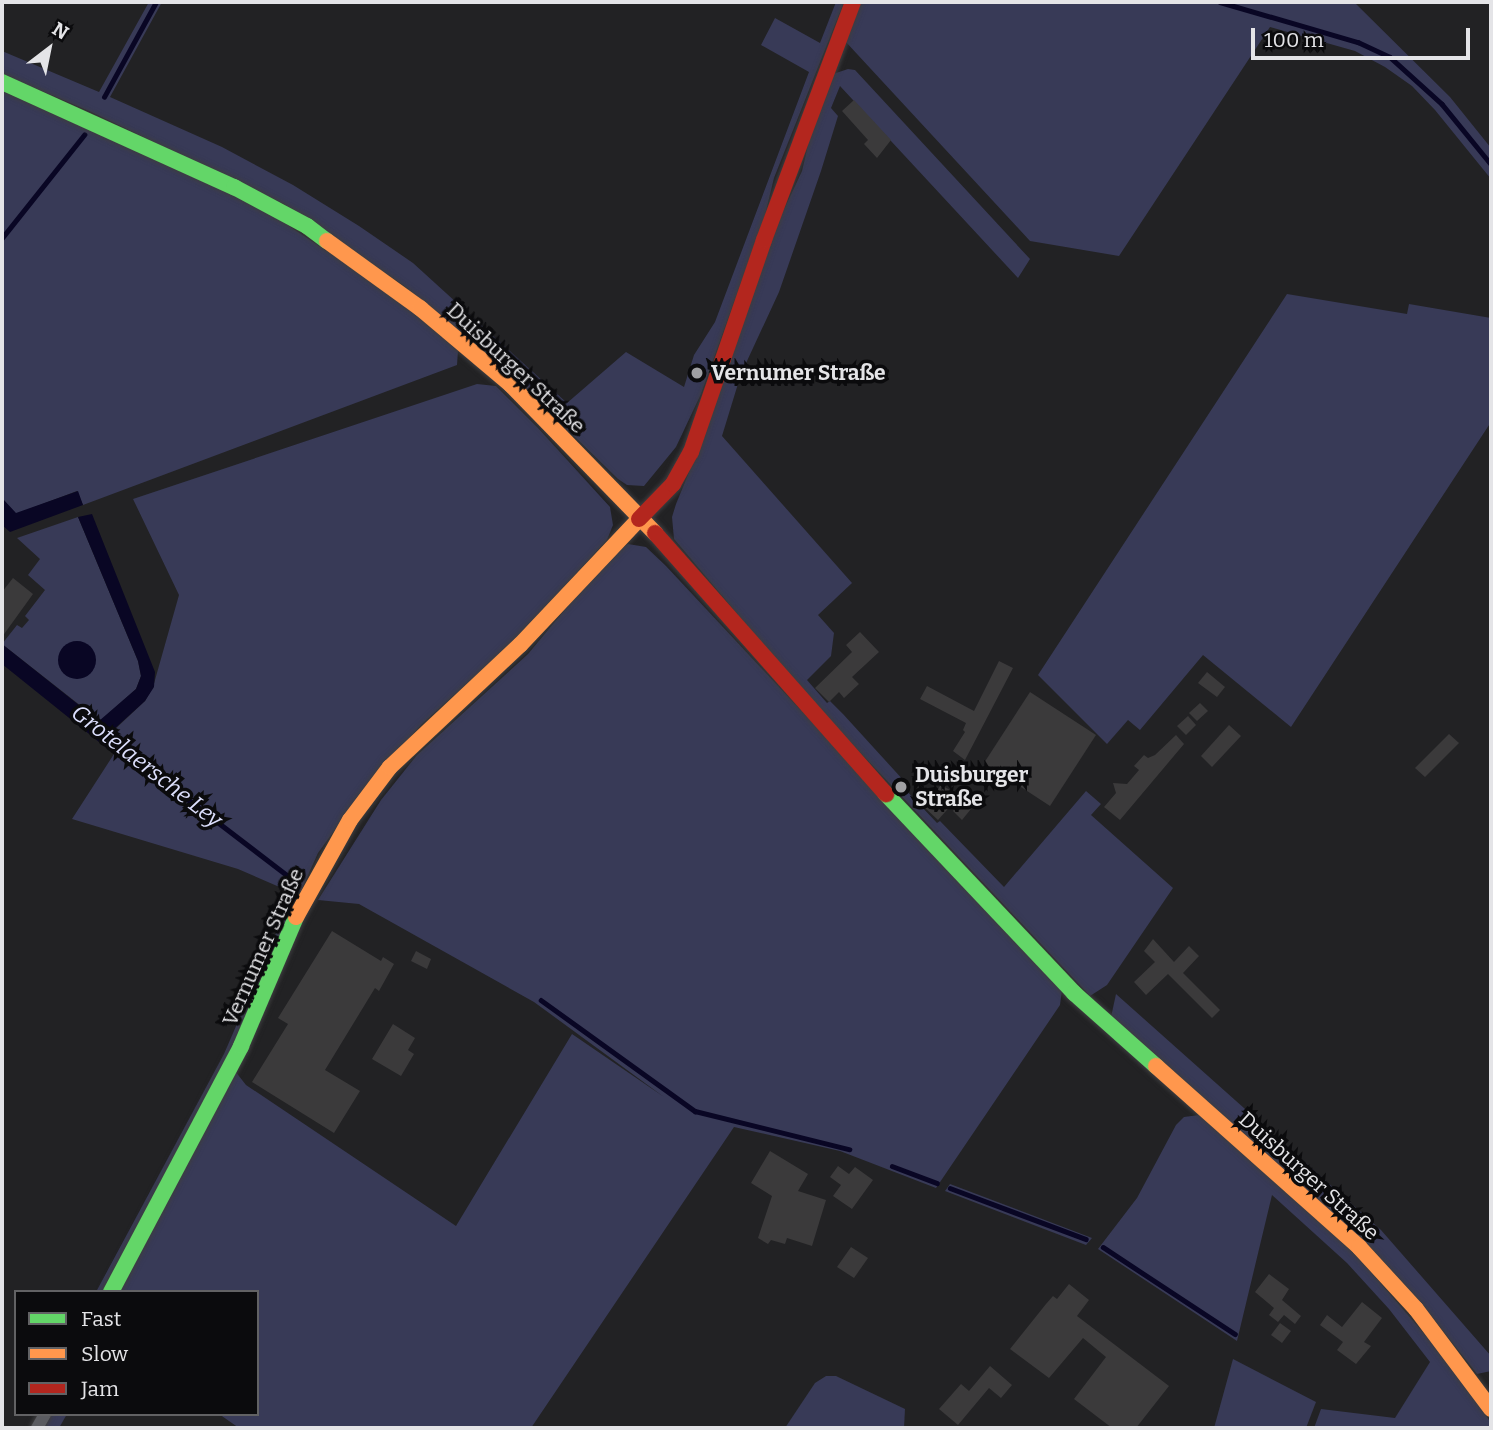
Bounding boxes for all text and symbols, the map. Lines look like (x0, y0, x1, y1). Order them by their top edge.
north arrow (14, 14, 84, 84)
scale bar (1255, 14, 1474, 58)
text: N (48, 17, 73, 44)
text: 100 m (1264, 27, 1324, 53)
street label: Duisburger Straße (442, 298, 590, 438)
place label: Vernumer Straße (711, 360, 886, 386)
marker: Vernumer Straße (689, 365, 705, 381)
water label: Grotelaersche Ley (66, 699, 228, 833)
place label: Duisburger Straße (915, 762, 1028, 812)
marker: Duisburger Straße (893, 779, 909, 795)
street label: Vernumer Straße (217, 864, 309, 1030)
street label: Duisburger Straße (1234, 1107, 1384, 1245)
legend (14, 1290, 259, 1416)
text: Fast (81, 1306, 121, 1332)
text: Slow (81, 1341, 128, 1367)
text: Jam (81, 1376, 119, 1402)

